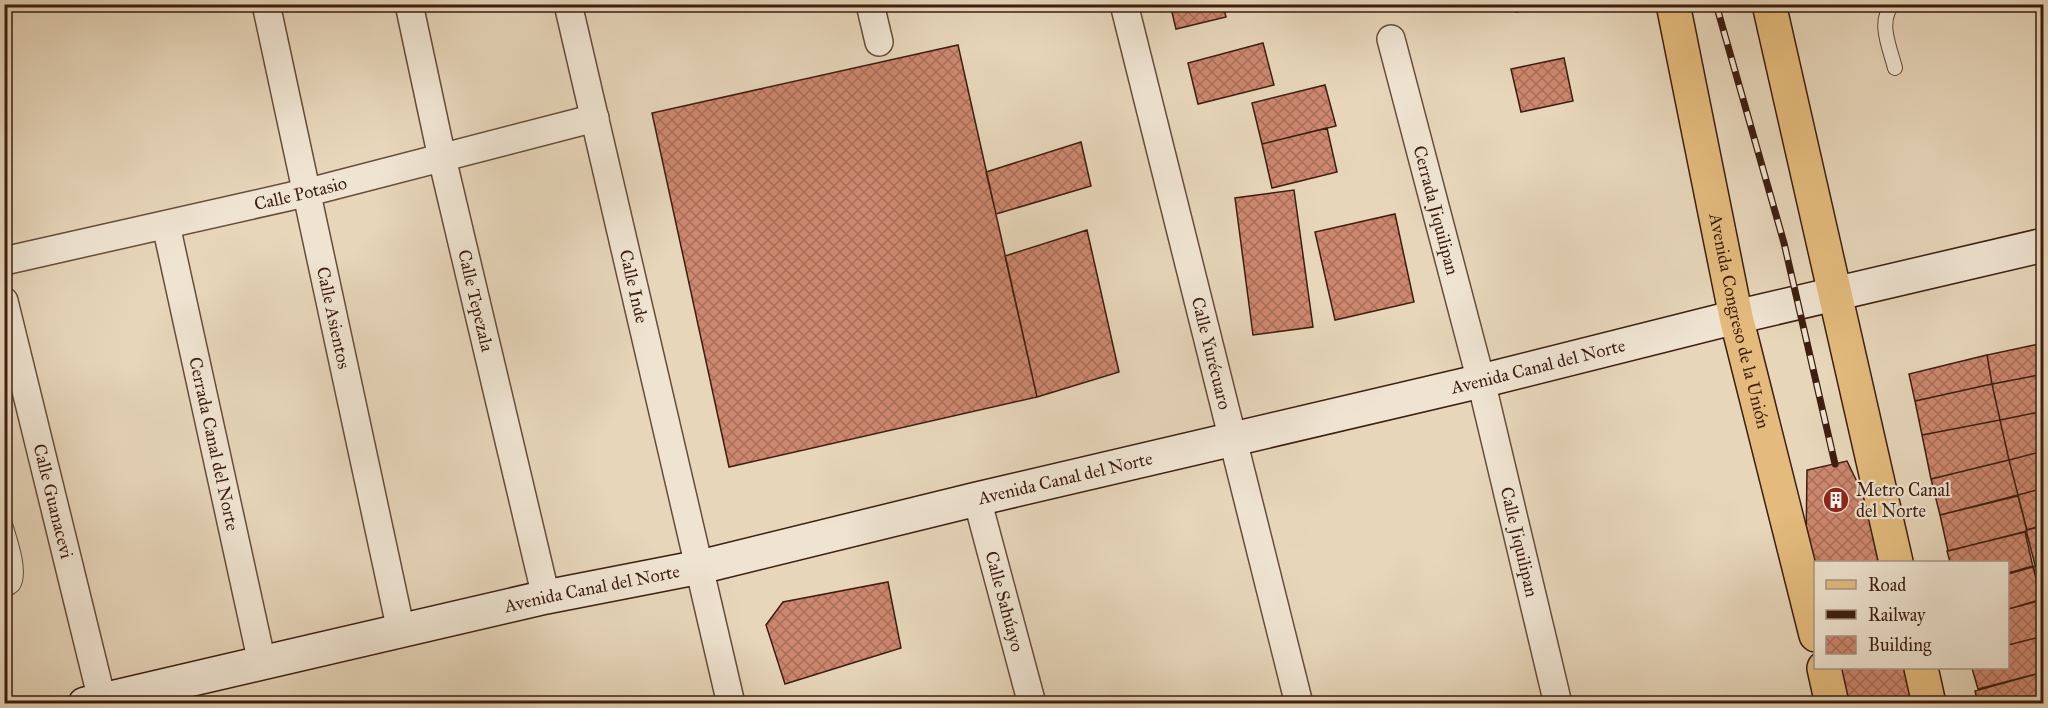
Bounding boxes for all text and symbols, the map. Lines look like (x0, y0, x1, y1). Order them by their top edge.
street label: Cerrada Jiquilipan (1408, 143, 1464, 278)
street label: Calle Potasio (252, 172, 349, 215)
street label: Avenida Congreso de la Unión (1704, 211, 1775, 431)
street label: Calle Tepezala (453, 247, 499, 354)
street label: Calle Inde (615, 247, 653, 325)
street label: Calle Asientos (312, 265, 355, 371)
street label: Calle Yurécuaro (1187, 295, 1236, 412)
street label: Avenida Canal del Norte (1448, 334, 1628, 399)
street label: Cerrada Canal del Norte (184, 355, 244, 533)
street label: Calle Guanacevi (28, 441, 78, 561)
street label: Avenida Canal del Norte (975, 447, 1155, 510)
place label: Metro Canal del Norte (1856, 479, 1950, 522)
street label: Calle Jiquilipan (1496, 485, 1543, 599)
building icon: Metro Canal del Norte (1821, 485, 1851, 515)
street label: Calle Sahúayo (980, 549, 1028, 654)
street label: Avenida Canal del Norte (501, 560, 682, 618)
legend (1814, 561, 2009, 669)
text: Road (1868, 574, 1906, 596)
text: Railway (1868, 604, 1926, 626)
text: Building (1868, 634, 1932, 657)

